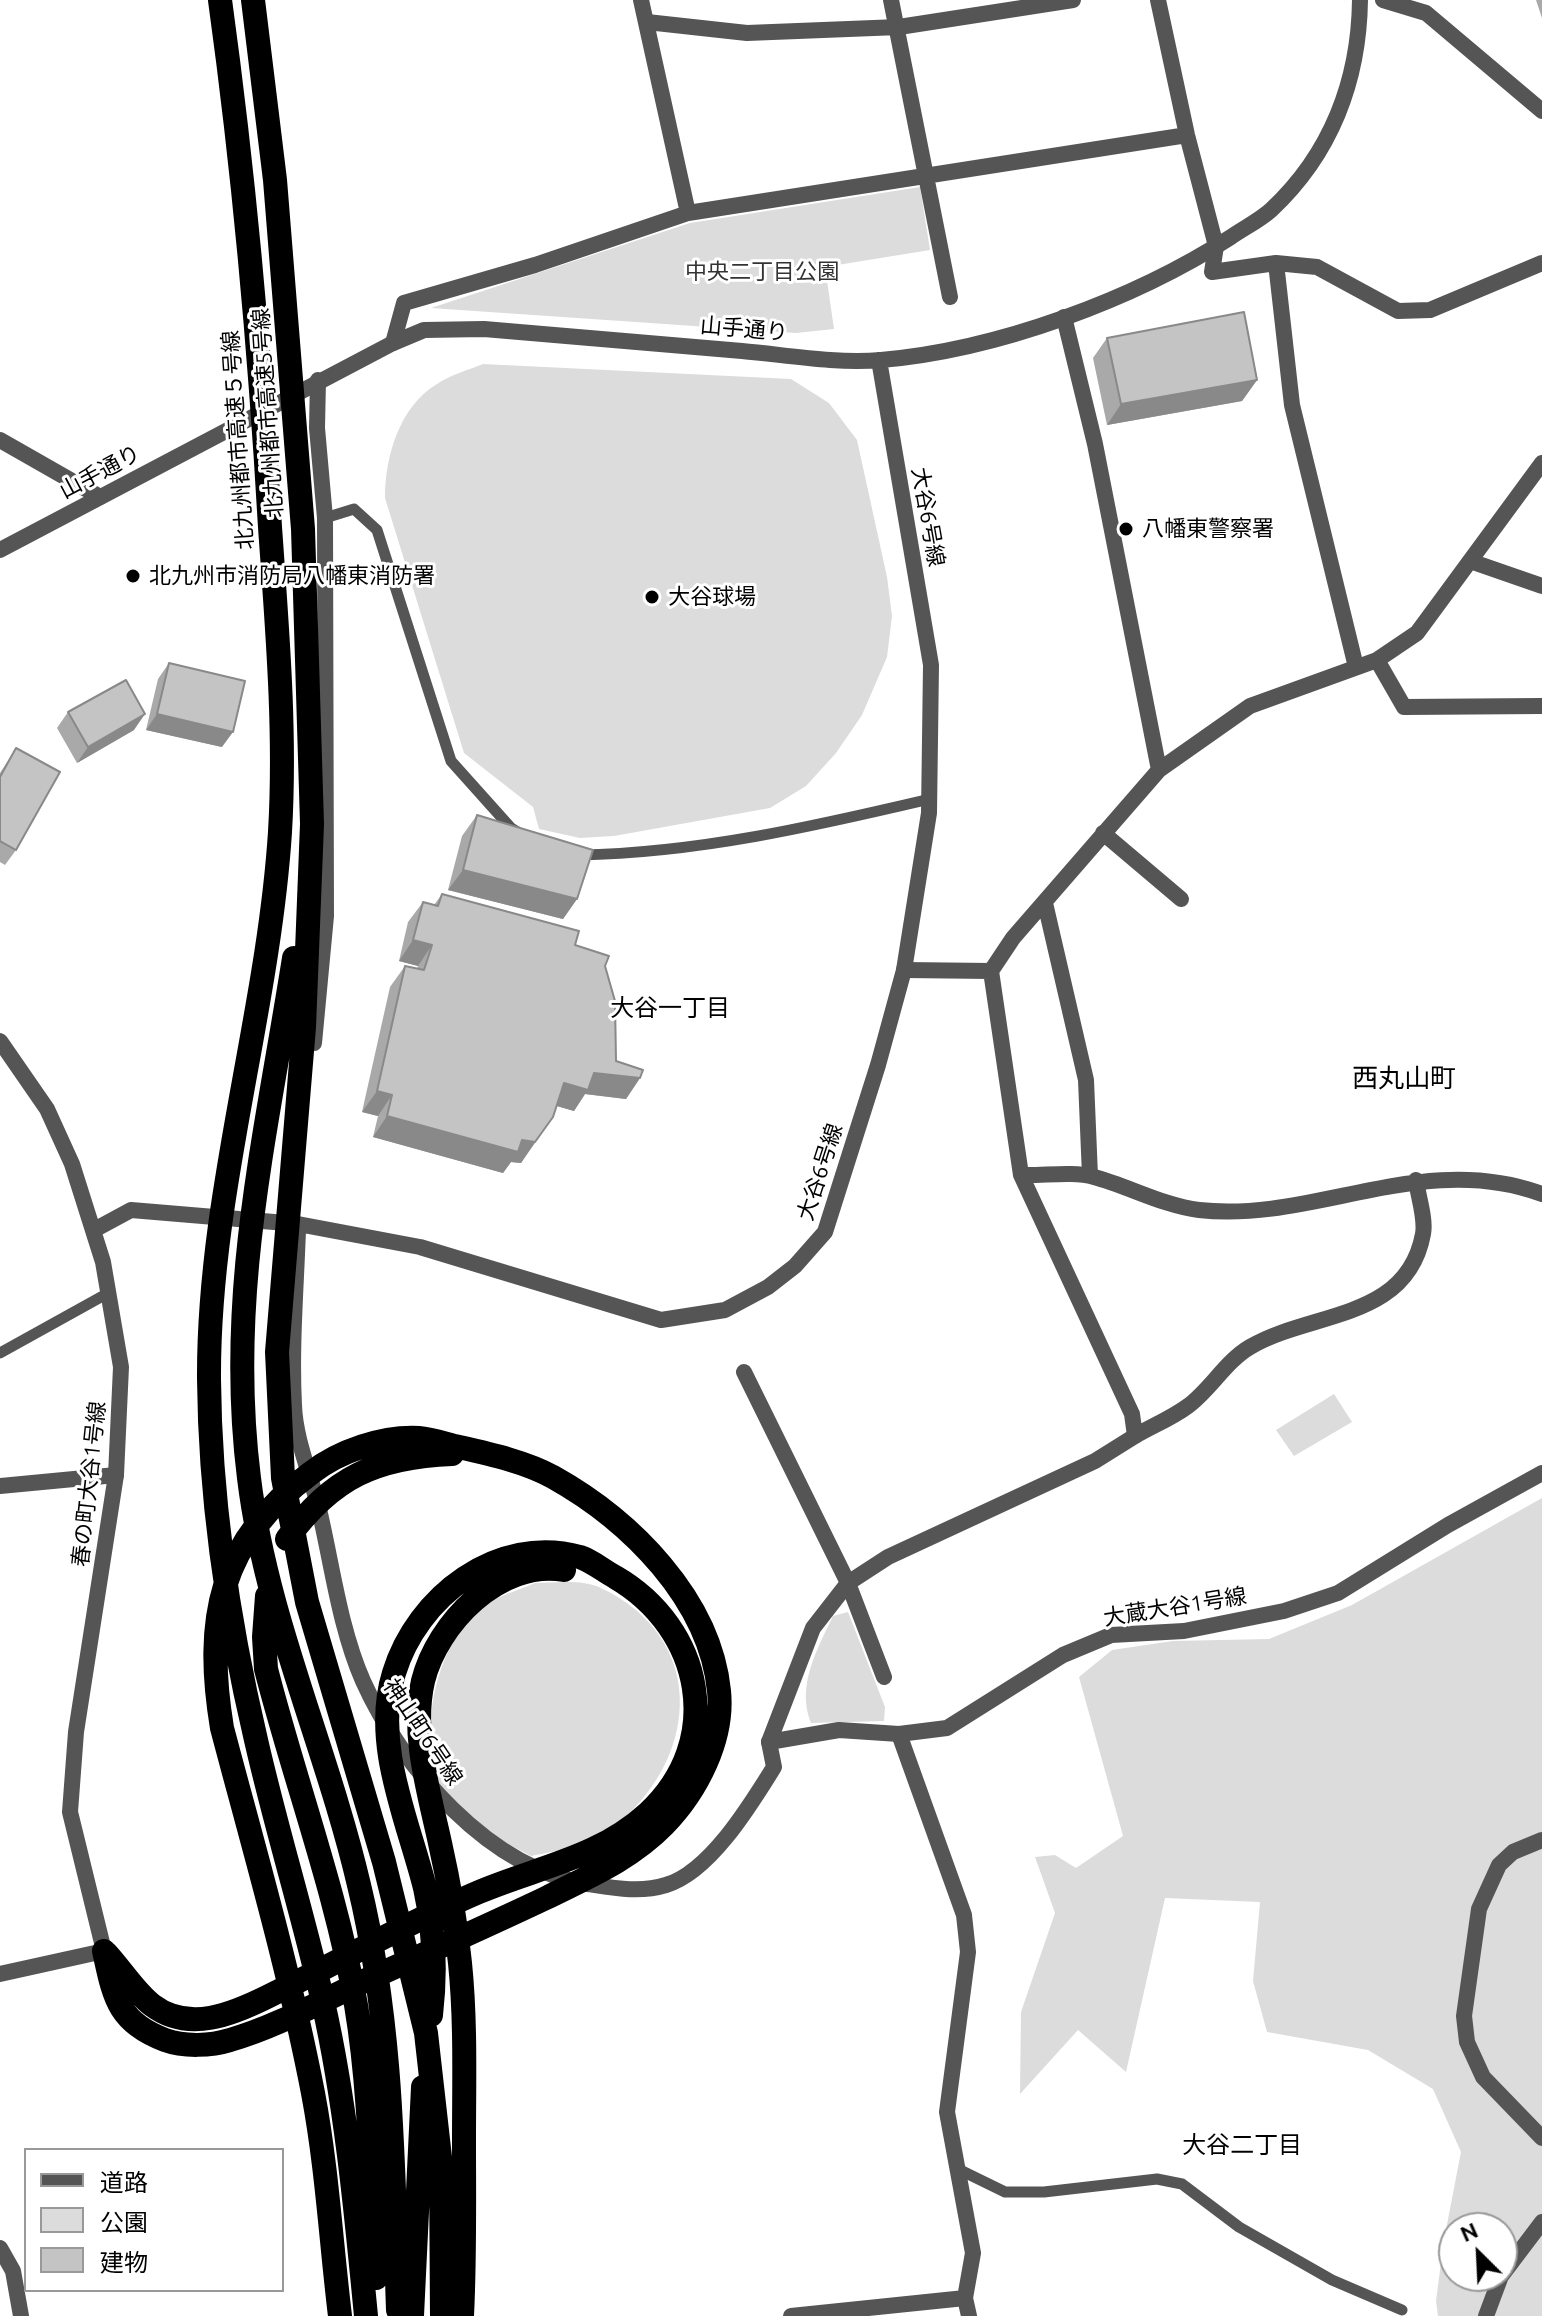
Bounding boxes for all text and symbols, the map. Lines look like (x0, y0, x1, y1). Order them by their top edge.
park label: 中央二丁目公園 (685, 259, 839, 285)
street label: 北九州都市高速5号線 (247, 307, 289, 519)
street label: 山手通り (699, 312, 789, 346)
street label: 北九州都市高速５号線 (217, 329, 259, 551)
street label: 山手通り (55, 440, 145, 504)
street label: 大谷6号線 (906, 465, 950, 569)
place label: 八幡東警察署 (1142, 516, 1274, 542)
marker: 八幡東警察署 (1117, 520, 1135, 538)
place label: 北九州市消防局八幡東消防署 (149, 563, 435, 589)
marker: 北九州市消防局八幡東消防署 (124, 567, 142, 585)
place label: 大谷球場 (668, 584, 756, 610)
marker: 大谷球場 (643, 588, 661, 606)
district label: 大谷一丁目 (610, 994, 730, 1022)
district label: 西丸山町 (1352, 1062, 1456, 1094)
street label: 大谷6号線 (792, 1120, 848, 1224)
street label: 春の町大谷1号線 (67, 1400, 111, 1568)
street label: 大蔵大谷1号線 (1102, 1583, 1248, 1631)
street label: 神山町6号線 (378, 1674, 468, 1790)
district label: 大谷二丁目 (1182, 2131, 1302, 2159)
legend (24, 2148, 284, 2292)
text: 道路 (100, 2169, 148, 2196)
text: 公園 (100, 2209, 148, 2236)
north arrow (1438, 2212, 1518, 2292)
text: N (1456, 2217, 1481, 2246)
text: 建物 (100, 2249, 148, 2276)

